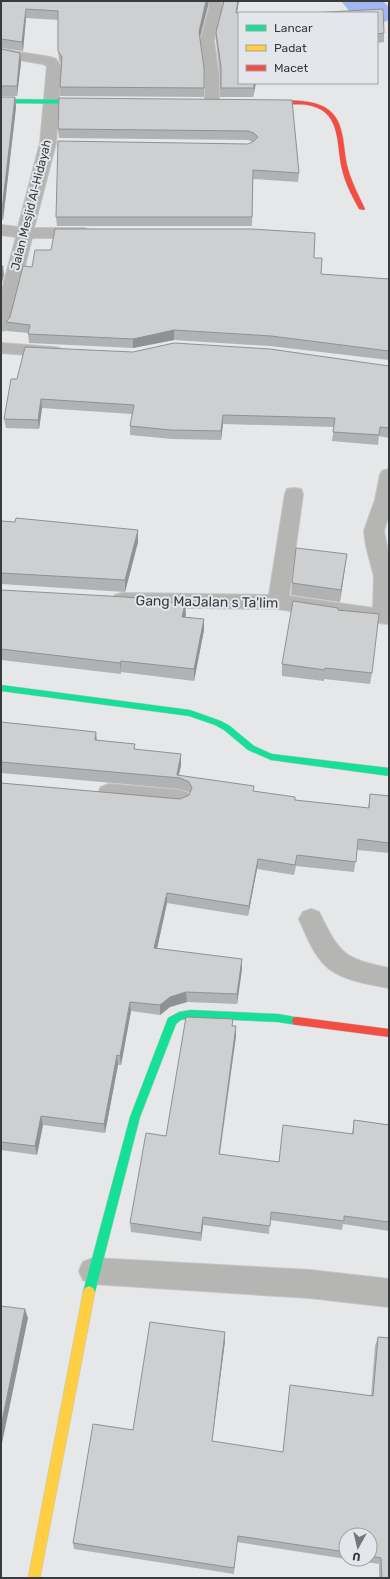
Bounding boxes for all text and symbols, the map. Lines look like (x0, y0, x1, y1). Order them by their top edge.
legend (238, 12, 378, 84)
text: Lancar (274, 21, 313, 35)
text: Padat (274, 41, 307, 55)
text: Macet (274, 61, 308, 75)
street label: Jalan Mesjid Al-Hidayah (8, 138, 54, 272)
street label: Gang MaJalan s Ta'lim (136, 592, 278, 612)
north arrow (338, 1527, 378, 1567)
text: U (352, 1549, 362, 1563)

